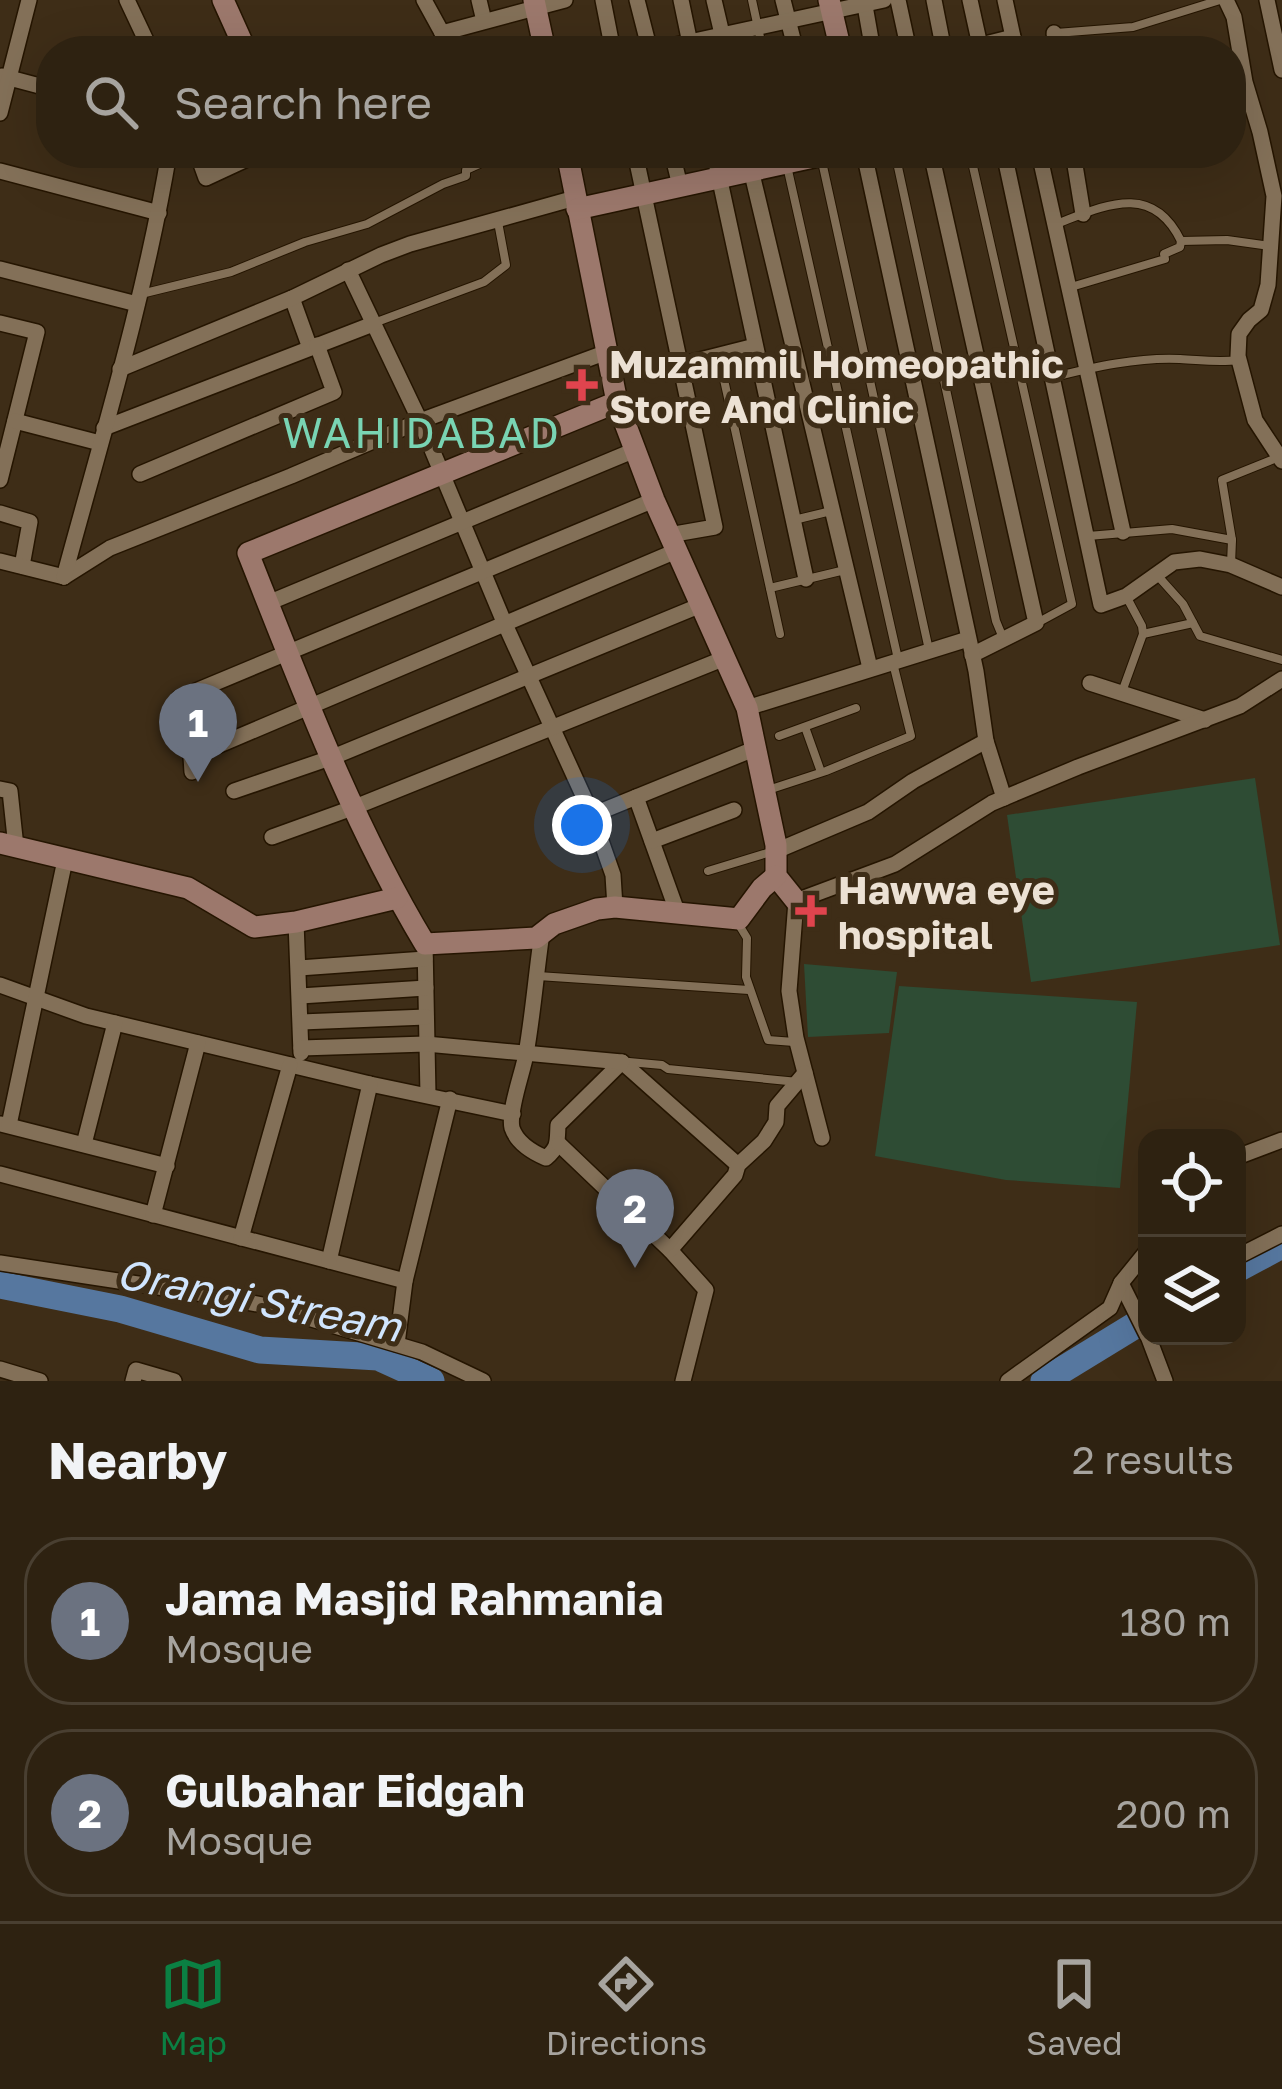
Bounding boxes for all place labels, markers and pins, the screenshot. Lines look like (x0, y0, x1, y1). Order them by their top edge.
place label: Muzammil Homeopathic Store And Clinic (609, 340, 1064, 432)
marker: Muzammil Homeopathic Store And Clinic (566, 369, 598, 401)
pin: 1 (159, 683, 237, 782)
place label: Hawwa eye hospital (838, 866, 1055, 958)
marker: Hawwa eye hospital (795, 895, 827, 927)
pin: 2 (596, 1169, 674, 1268)

